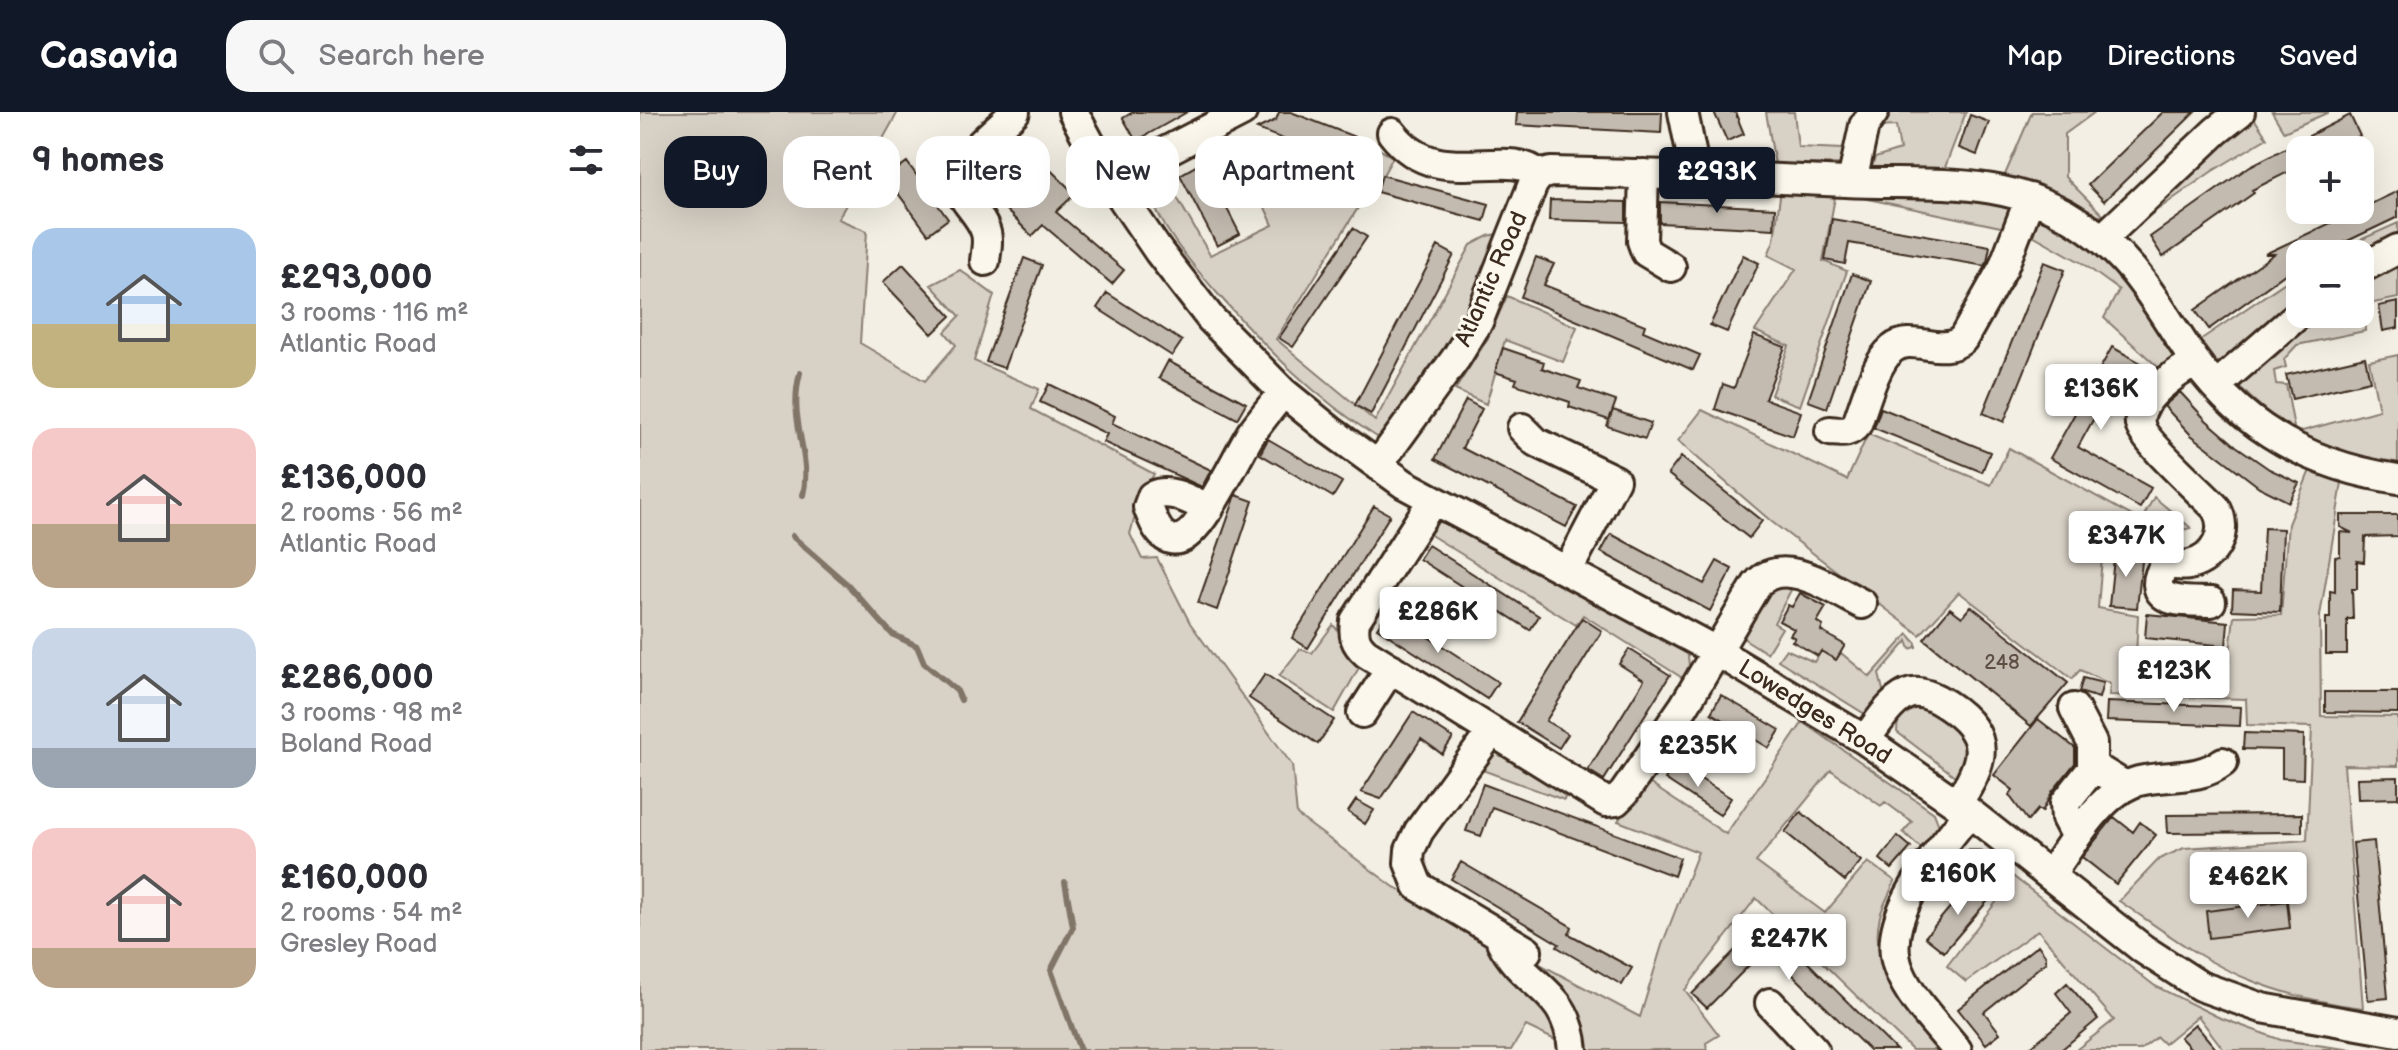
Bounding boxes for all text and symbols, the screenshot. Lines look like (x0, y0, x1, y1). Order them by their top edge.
search box (226, 20, 786, 92)
text: Casavia (40, 34, 178, 79)
icon: search (254, 34, 298, 78)
text: Search here (318, 38, 485, 74)
text: Map (2006, 40, 2063, 73)
text: Directions (2107, 40, 2235, 73)
text: Saved (2279, 40, 2358, 73)
chip: Buy (664, 136, 767, 208)
chip: Rent (783, 136, 900, 208)
chip: Filters (916, 136, 1050, 208)
chip: New (1066, 136, 1179, 208)
chip: Apartment (1195, 136, 1383, 208)
map controls (2286, 136, 2374, 328)
button: + (2286, 136, 2374, 224)
icon: filters (564, 138, 608, 182)
text: 9 homes (32, 140, 164, 181)
pin: £293K (1661, 147, 1773, 215)
text: £293K (1677, 157, 1757, 188)
street label: Atlantic Road (1448, 207, 1534, 351)
button: − (2286, 240, 2374, 328)
text: £293,000 (280, 257, 432, 298)
icon: home (96, 260, 192, 356)
text: 3 rooms · 116 m² (280, 298, 469, 329)
text: Atlantic Road (280, 329, 437, 360)
pin: £136K (2045, 364, 2157, 432)
text: £136K (2063, 374, 2139, 405)
text: £136,000 (280, 457, 427, 498)
icon: home (96, 460, 192, 556)
text: 2 rooms · 56 m² (280, 498, 463, 529)
pin: £347K (2070, 511, 2182, 579)
text: £347K (2087, 521, 2165, 552)
text: Atlantic Road (280, 529, 437, 560)
pin: £286K (1382, 587, 1494, 655)
text: £286K (1398, 597, 1478, 628)
pin: £123K (2118, 646, 2230, 714)
house number: 248 (1984, 651, 2020, 675)
street label: Lowedges Road (1733, 653, 1897, 771)
text: £123K (2137, 656, 2211, 687)
text: £286,000 (280, 657, 434, 698)
icon: home (96, 660, 192, 756)
text: 3 rooms · 98 m² (280, 698, 463, 729)
pin: £235K (1642, 721, 1754, 789)
text: Boland Road (280, 729, 432, 760)
text: £235K (1659, 731, 1737, 762)
pin: £160K (1902, 849, 2014, 917)
pin: £462K (2192, 852, 2304, 920)
text: £160,000 (280, 857, 428, 898)
text: £160K (1920, 859, 1996, 890)
icon: home (96, 860, 192, 956)
text: £462K (2208, 862, 2288, 893)
text: 2 rooms · 54 m² (280, 898, 463, 929)
pin: £247K (1733, 914, 1845, 982)
text: £247K (1750, 924, 1828, 955)
text: Gresley Road (280, 929, 437, 960)

